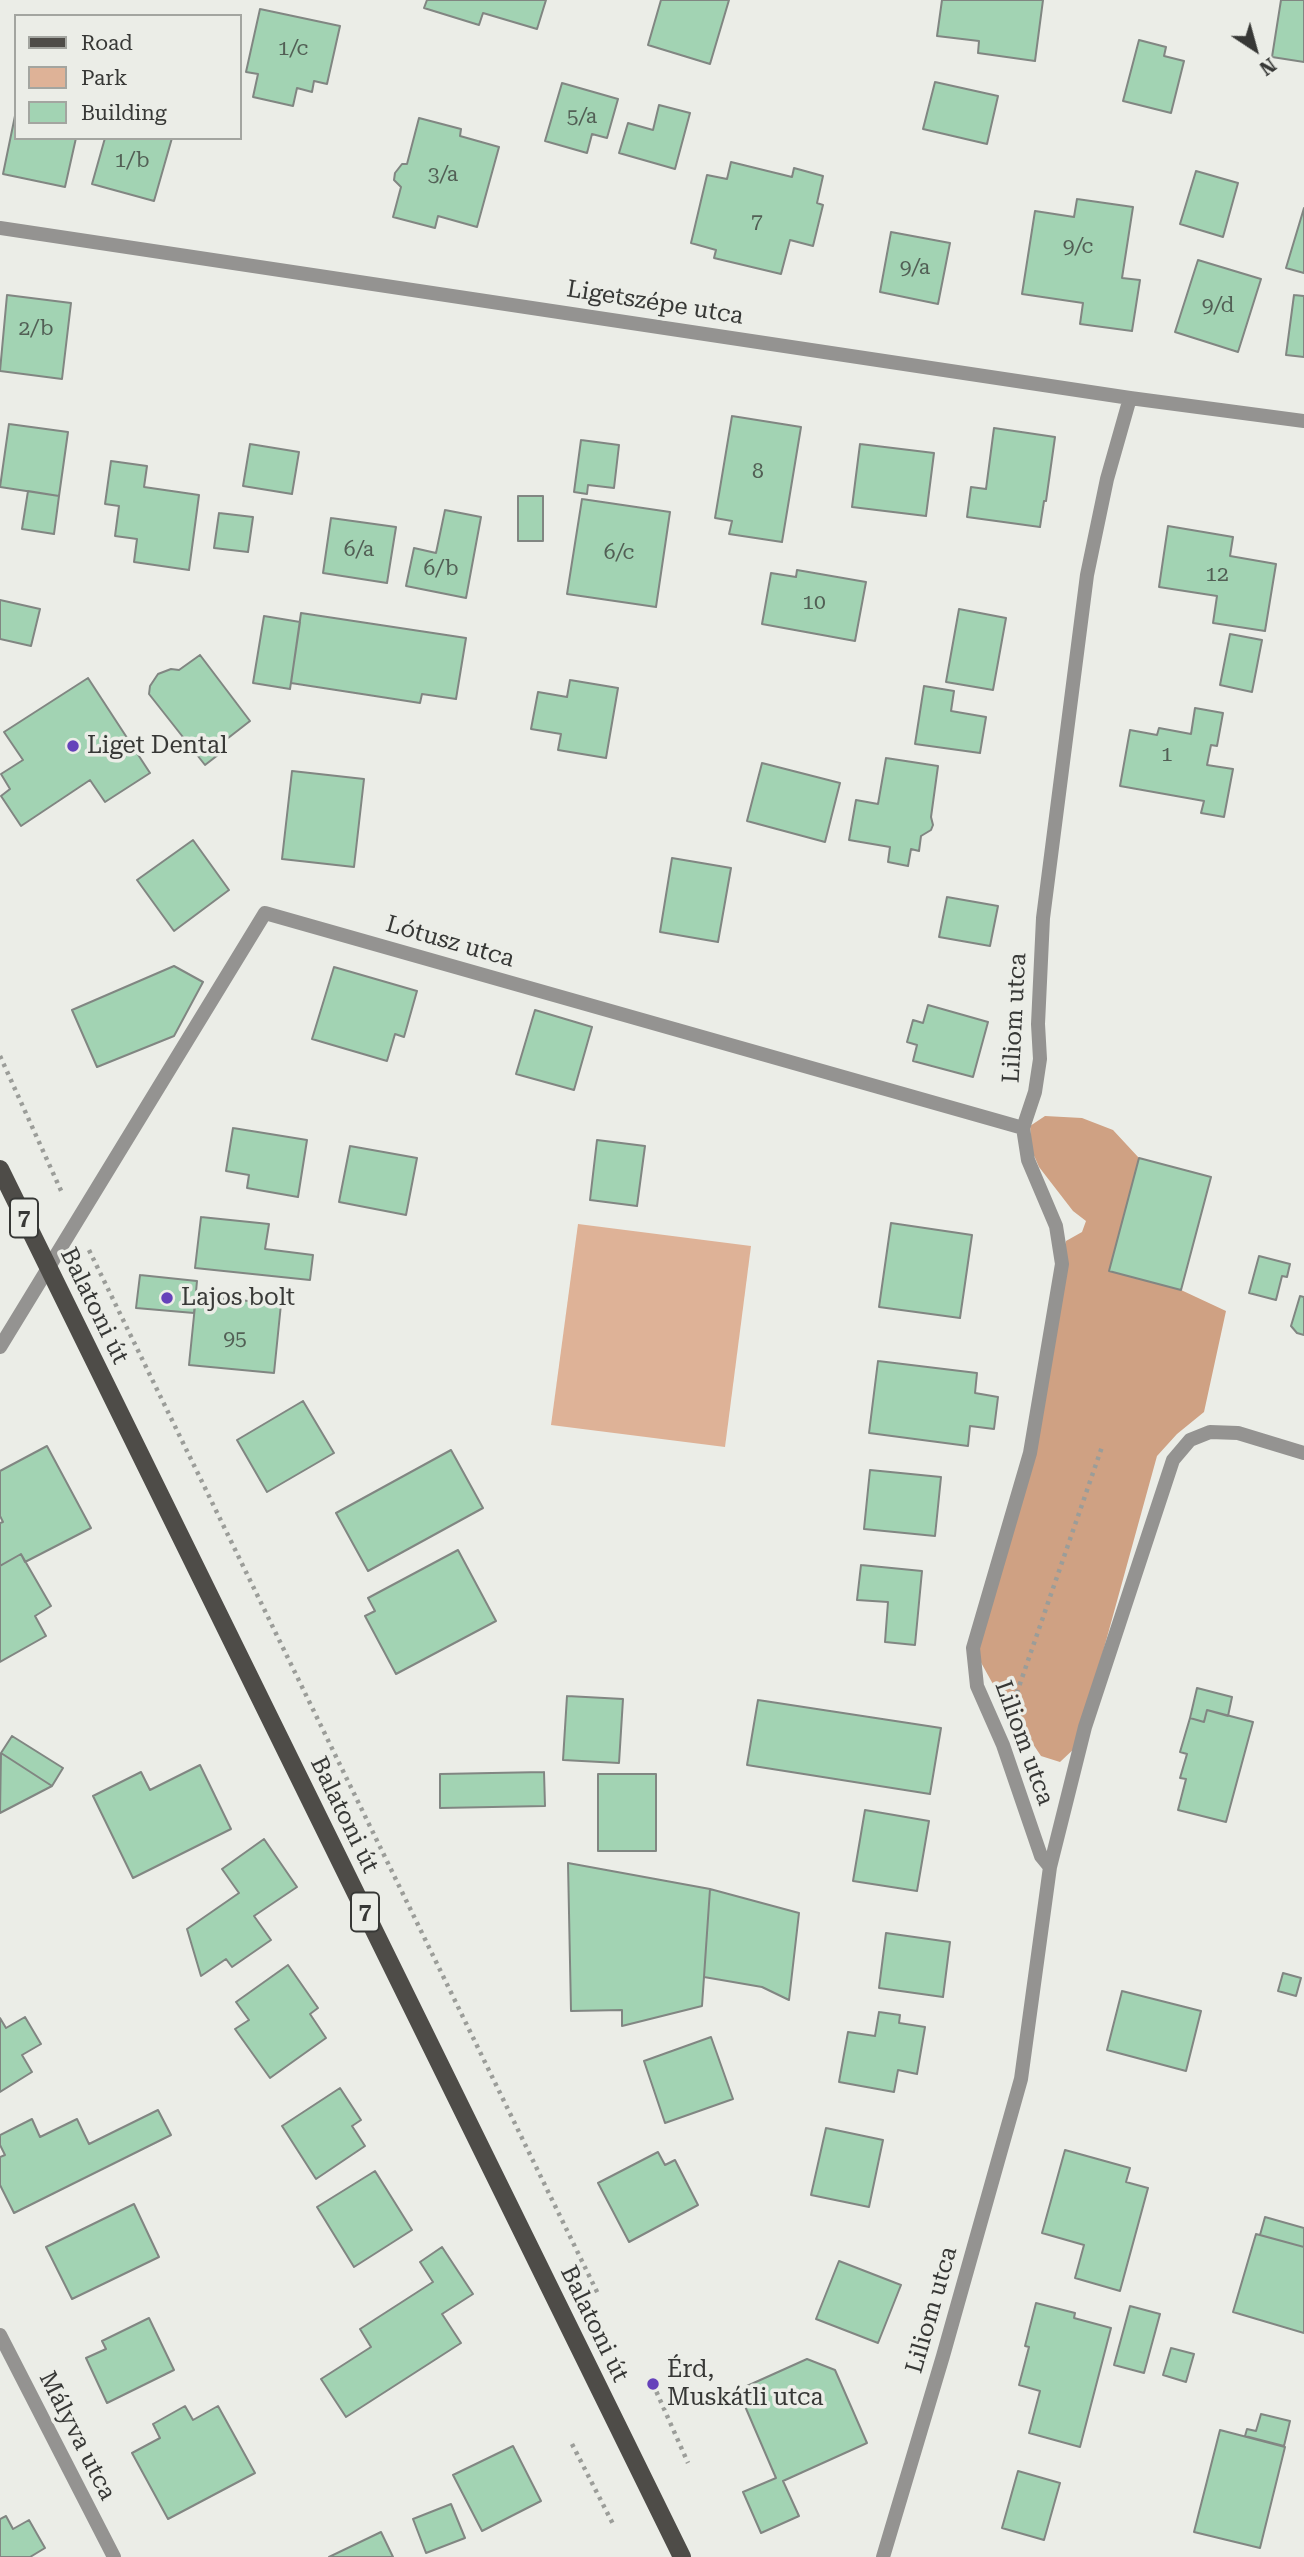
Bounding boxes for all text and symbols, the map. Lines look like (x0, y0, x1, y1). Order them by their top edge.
legend (14, 14, 242, 140)
north arrow (1220, 14, 1290, 84)
text: Road (81, 31, 133, 55)
house number: 1/c (278, 36, 308, 62)
text: N (1255, 53, 1280, 80)
text: Park (81, 66, 127, 90)
text: Building (81, 101, 167, 125)
house number: 5/a (567, 104, 597, 130)
house number: 1/b (114, 148, 150, 174)
house number: 3/a (428, 162, 458, 188)
house number: 7 (751, 209, 763, 235)
house number: 9/c (1063, 234, 1093, 260)
house number: 9/a (900, 255, 930, 281)
street label: Ligetszépe utca (565, 275, 745, 331)
house number: 9/d (1202, 293, 1234, 319)
house number: 2/b (18, 316, 54, 342)
house number: 8 (752, 459, 764, 485)
house number: 6/a (344, 537, 374, 563)
house number: 6/c (604, 540, 634, 566)
house number: 6/b (423, 556, 459, 582)
house number: 12 (1205, 562, 1229, 588)
house number: 10 (802, 590, 826, 616)
place label: Liget Dental (87, 732, 227, 760)
marker: Liget Dental (65, 738, 81, 754)
house number: 1 (1161, 742, 1173, 768)
street label: Lótusz utca (382, 910, 518, 974)
street label: Liliom utca (997, 952, 1033, 1084)
road number: 7 (10, 1198, 38, 1238)
street label: Balatoni út (54, 1243, 134, 1369)
place label: Lajos bolt (181, 1284, 295, 1312)
marker: Lajos bolt (159, 1290, 175, 1306)
house number: 95 (223, 1326, 247, 1352)
street label: Liliom utca (988, 1677, 1060, 1809)
street label: Balatoni út (304, 1752, 384, 1878)
road number: 7 (351, 1893, 379, 1932)
street label: Liliom utca (900, 2243, 964, 2377)
street label: Balatoni út (554, 2261, 634, 2387)
place label: Érd, Muskátli utca (667, 2356, 823, 2412)
street label: Mályva utca (32, 2367, 122, 2505)
marker: Érd, Muskátli utca (645, 2376, 661, 2392)

